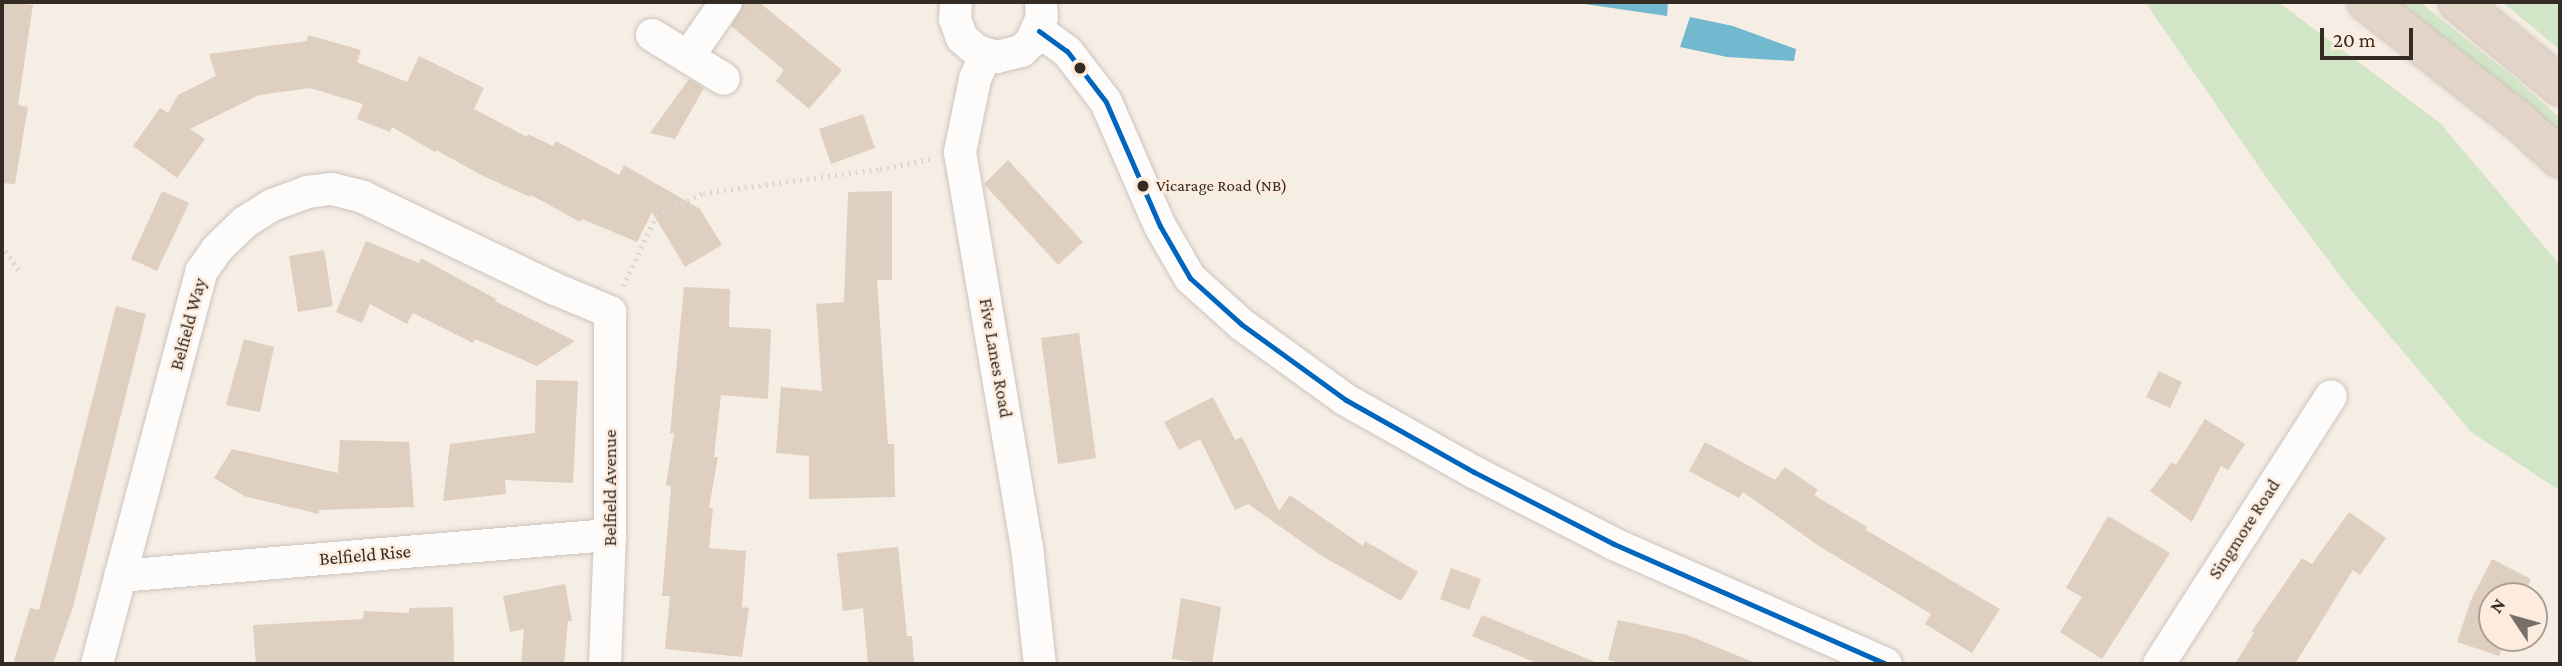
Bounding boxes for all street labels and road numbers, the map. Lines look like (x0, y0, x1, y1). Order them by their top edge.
street label: Belfield Way (165, 275, 211, 373)
street label: Five Lanes Road (974, 296, 1018, 420)
street label: Belfield Avenue (599, 430, 621, 546)
street label: Singmore Road (2203, 475, 2285, 583)
street label: Belfield Rise (318, 540, 412, 570)

